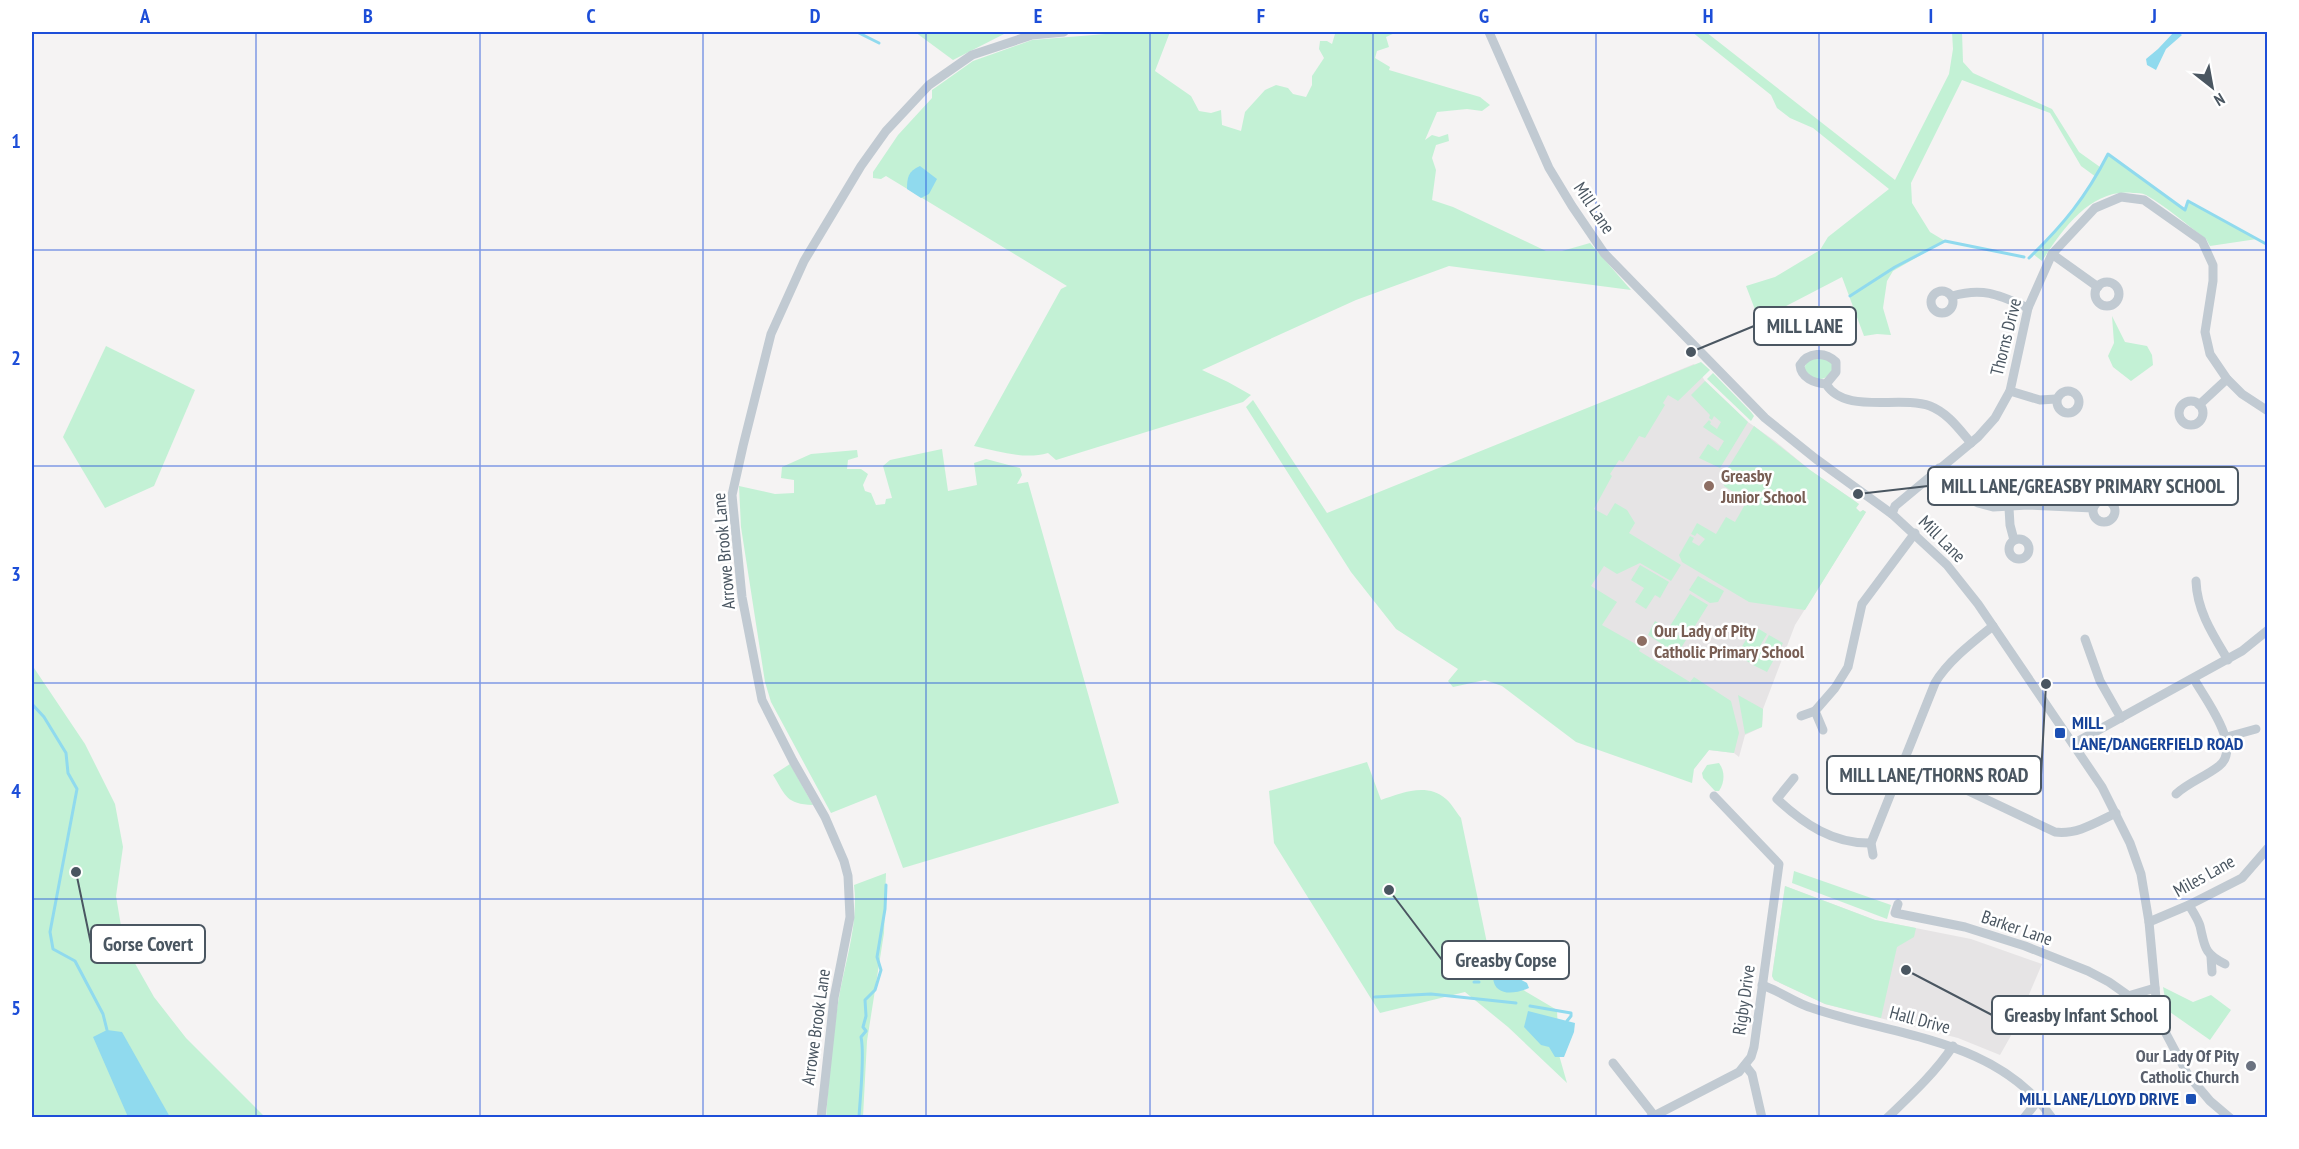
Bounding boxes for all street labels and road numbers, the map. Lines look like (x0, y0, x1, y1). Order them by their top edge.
street label: Mill Lane (1569, 178, 1620, 238)
street label: Thorns Drive (1985, 296, 2026, 378)
street label: Arrowe Brook Lane (707, 492, 740, 610)
street label: Mill Lane (1914, 510, 1971, 567)
street label: Miles Lane (2169, 849, 2238, 902)
street label: Barker Lane (1979, 905, 2056, 950)
street label: Rigby Drive (1727, 963, 1760, 1037)
street label: Arrowe Brook Lane (796, 967, 835, 1086)
street label: Hall Drive (1887, 1000, 1953, 1039)

